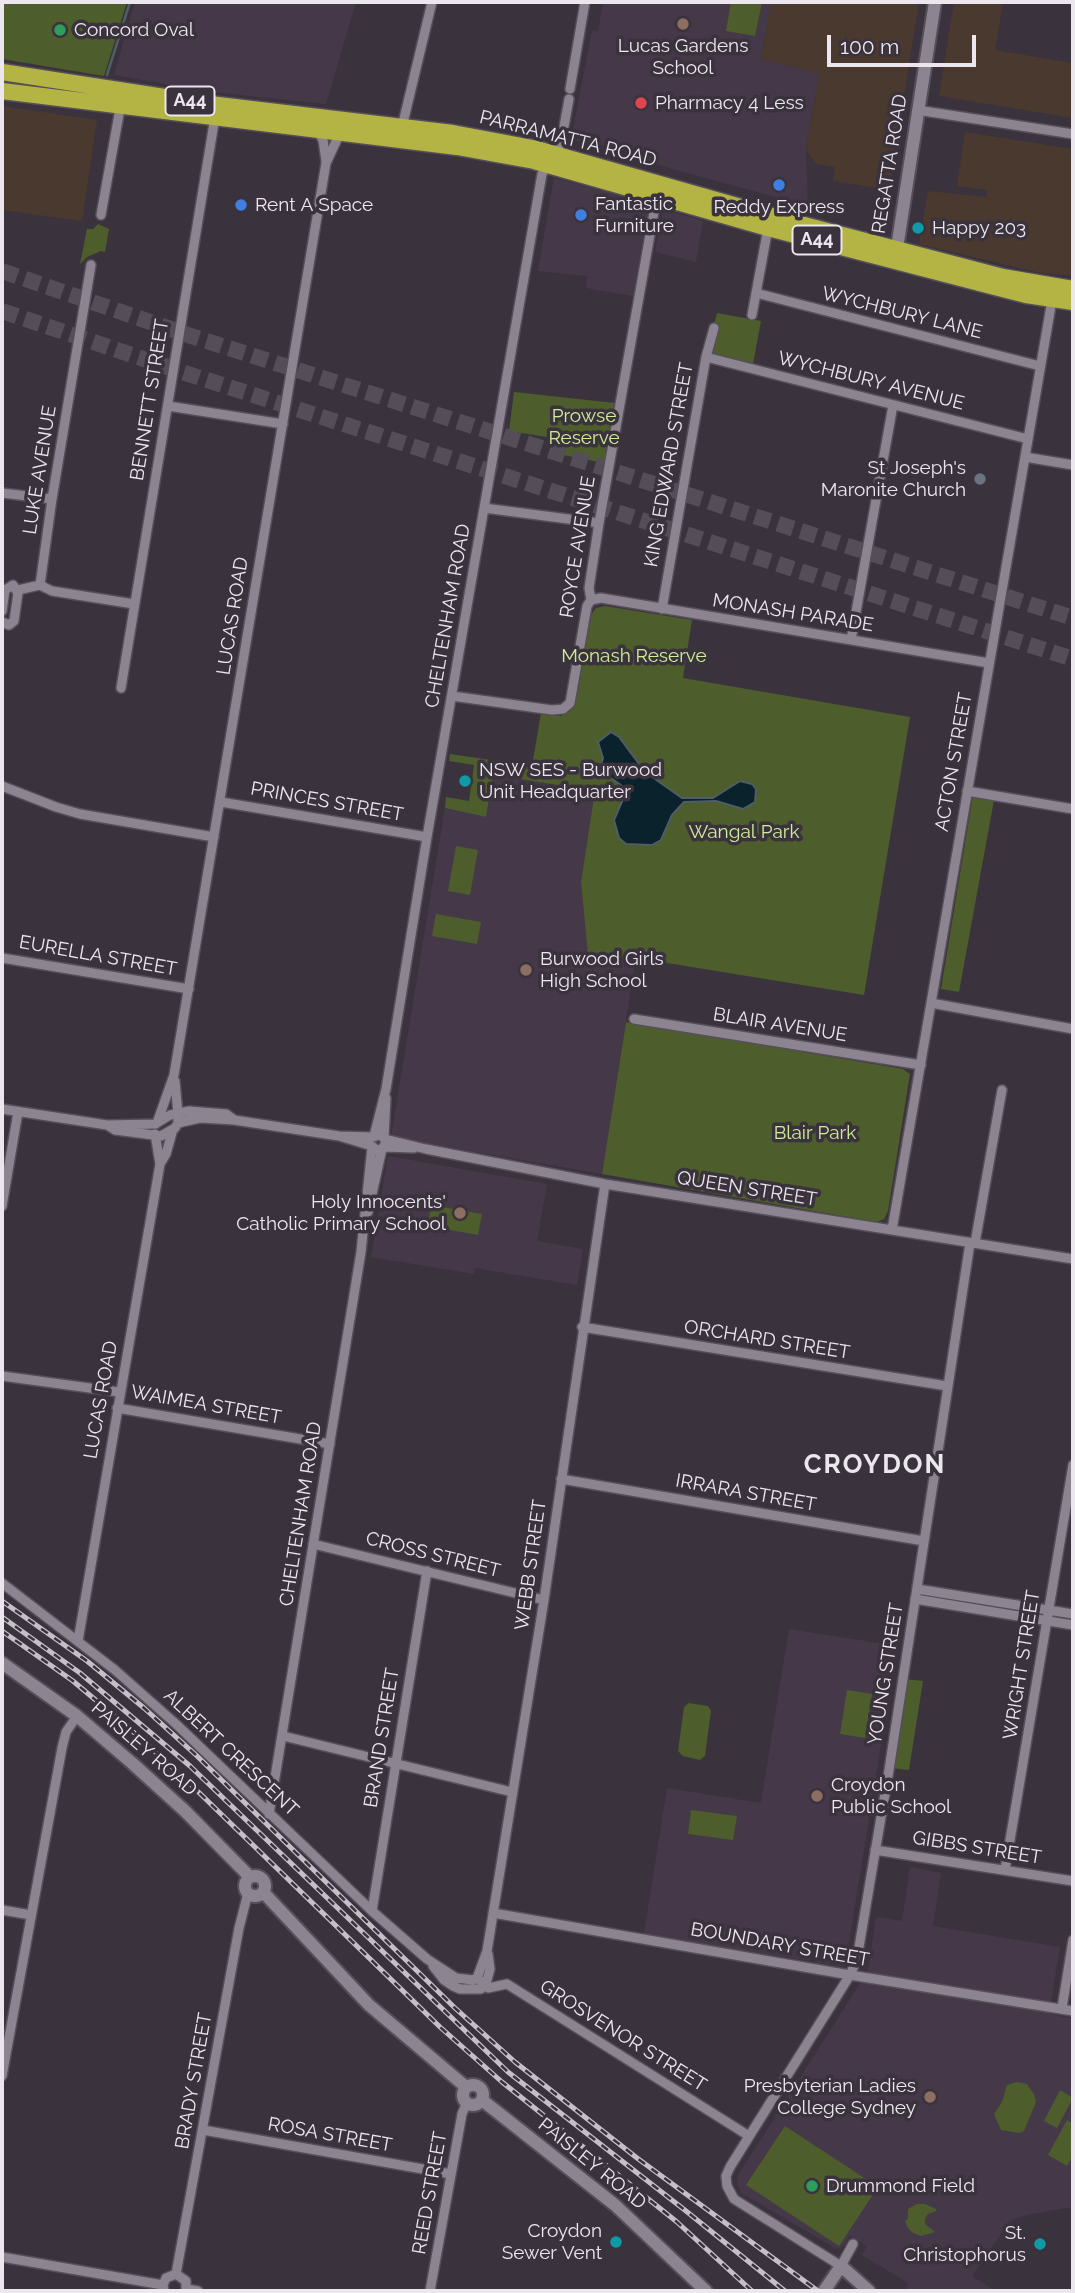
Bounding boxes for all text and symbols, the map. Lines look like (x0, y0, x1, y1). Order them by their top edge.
marker: Lucas Gardens School (675, 16, 691, 32)
place label: Concord Oval (74, 19, 194, 41)
scale bar (830, 21, 979, 65)
marker: Concord Oval (52, 22, 68, 38)
text: 100 m (840, 34, 899, 59)
place label: Lucas Gardens School (618, 35, 748, 79)
road number: A44 (166, 86, 214, 116)
place label: Pharmacy 4 Less (655, 92, 804, 114)
street label: REGATTA ROAD (868, 93, 912, 235)
marker: Pharmacy 4 Less (633, 95, 649, 111)
street label: PARRAMATTA ROAD (477, 106, 659, 172)
marker: Reddy Express (771, 177, 787, 193)
place label: Fantastic Furniture (595, 193, 674, 237)
place label: Rent A Space (255, 194, 373, 216)
place label: Reddy Express (714, 196, 844, 218)
marker: Rent A Space (233, 197, 249, 213)
marker: Fantastic Furniture (573, 207, 589, 223)
place label: Happy 203 (932, 217, 1026, 239)
marker: Happy 203 (910, 220, 926, 236)
road number: A44 (792, 226, 842, 254)
street label: WYCHBURY LANE (819, 282, 985, 344)
street label: BENNETT STREET (126, 318, 174, 482)
street label: WYCHBURY AVENUE (775, 347, 967, 415)
street label: KING EDWARD STREET (640, 361, 698, 569)
street label: LUKE AVENUE (19, 404, 61, 536)
park label: Prowse Reserve (548, 405, 620, 449)
place label: St Joseph's Maronite Church (821, 457, 966, 501)
marker: St Joseph's Maronite Church (972, 471, 988, 487)
street label: ROYCE AVENUE (556, 474, 600, 620)
street label: CHELTENHAM ROAD (421, 522, 475, 710)
street label: LUCAS ROAD (212, 555, 254, 677)
street label: MONASH PARADE (711, 589, 875, 637)
park label: Monash Reserve (561, 645, 707, 667)
street label: ACTON STREET (931, 691, 977, 833)
place label: NSW SES - Burwood Unit Headquarter (479, 759, 662, 803)
marker: NSW SES - Burwood Unit Headquarter (457, 773, 473, 789)
street label: PRINCES STREET (249, 777, 405, 827)
park label: Wangal Park (688, 821, 800, 843)
street label: EURELLA STREET (17, 931, 179, 981)
place label: Burwood Girls High School (540, 948, 664, 992)
marker: Burwood Girls High School (518, 962, 534, 978)
street label: BLAIR AVENUE (711, 1003, 849, 1047)
park label: Blair Park (774, 1122, 856, 1144)
street label: QUEEN STREET (675, 1167, 819, 1211)
place label: Holy Innocents' Catholic Primary School (236, 1191, 446, 1235)
marker: Holy Innocents' Catholic Primary School (452, 1205, 468, 1221)
street label: ORCHARD STREET (682, 1316, 852, 1364)
street label: LUCAS ROAD (79, 1339, 123, 1461)
street label: WAIMEA STREET (129, 1381, 283, 1429)
street label: CHELTENHAM ROAD (275, 1420, 327, 1608)
district label: CROYDON (805, 1449, 945, 1481)
street label: IRRARA STREET (674, 1469, 818, 1517)
street label: WEBB STREET (511, 1498, 551, 1632)
street label: CROSS STREET (363, 1527, 503, 1583)
street label: WRIGHT STREET (999, 1589, 1045, 1741)
street label: YOUNG STREET (864, 1601, 908, 1747)
street label: BRAND STREET (360, 1666, 404, 1810)
street label: ALBERT CRESCENT (159, 1685, 303, 1821)
street label: PAISLEY ROAD (87, 1697, 201, 1801)
place label: Croydon Public School (831, 1774, 951, 1818)
marker: Croydon Public School (809, 1788, 825, 1804)
street label: GIBBS STREET (911, 1827, 1043, 1869)
street label: BOUNDARY STREET (689, 1918, 871, 1972)
street label: GROSVENOR STREET (535, 1975, 711, 2097)
street label: BRADY STREET (171, 2011, 217, 2151)
place label: Presbyterian Ladies College Sydney (744, 2075, 916, 2119)
marker: Presbyterian Ladies College Sydney (922, 2089, 938, 2105)
street label: ROSA STREET (266, 2113, 394, 2157)
street label: PAISLEY ROAD (533, 2113, 651, 2215)
street label: REED STREET (408, 2130, 452, 2256)
place label: Drummond Field (826, 2175, 975, 2197)
marker: Drummond Field (804, 2178, 820, 2194)
place label: Croydon Sewer Vent (502, 2220, 602, 2264)
place label: St. Christophorus (903, 2222, 1026, 2266)
marker: Croydon Sewer Vent (608, 2234, 624, 2250)
marker: St. Christophorus (1032, 2236, 1048, 2252)

